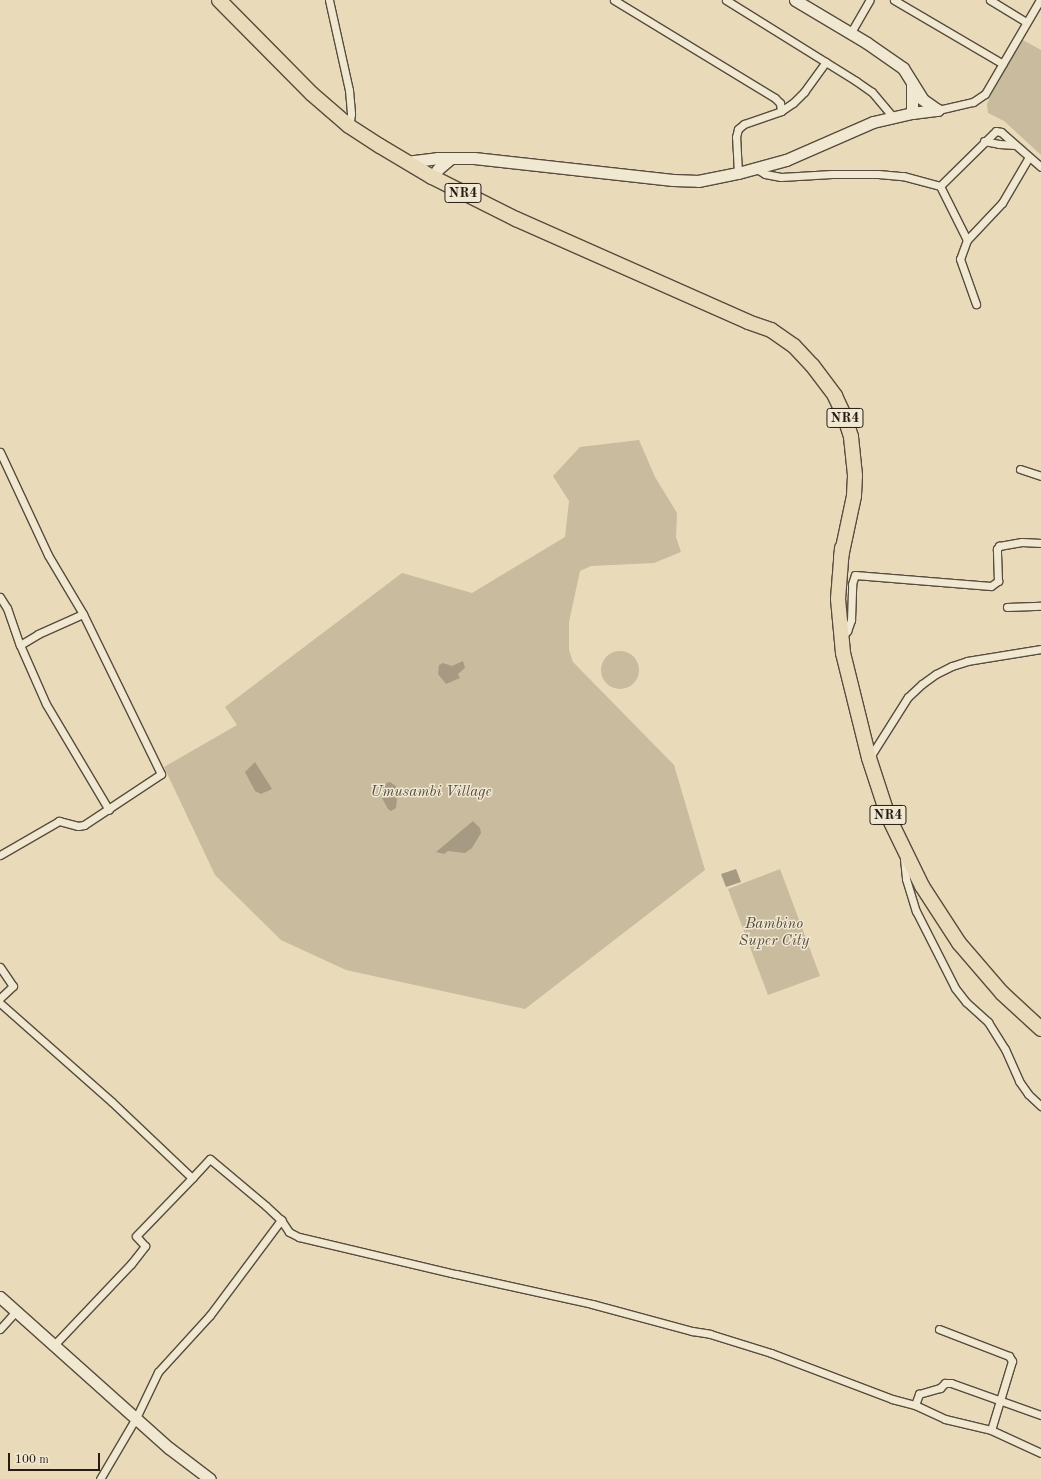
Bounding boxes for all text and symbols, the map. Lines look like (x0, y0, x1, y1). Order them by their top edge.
road number: NR4 (444, 181, 482, 205)
road number: NR4 (826, 406, 864, 430)
park label: Umusambi Village (370, 784, 492, 802)
road number: NR4 (869, 803, 907, 827)
park label: Bambino Super City (739, 915, 809, 950)
scale bar (10, 1445, 102, 1471)
text: 100 m (15, 1454, 49, 1466)

